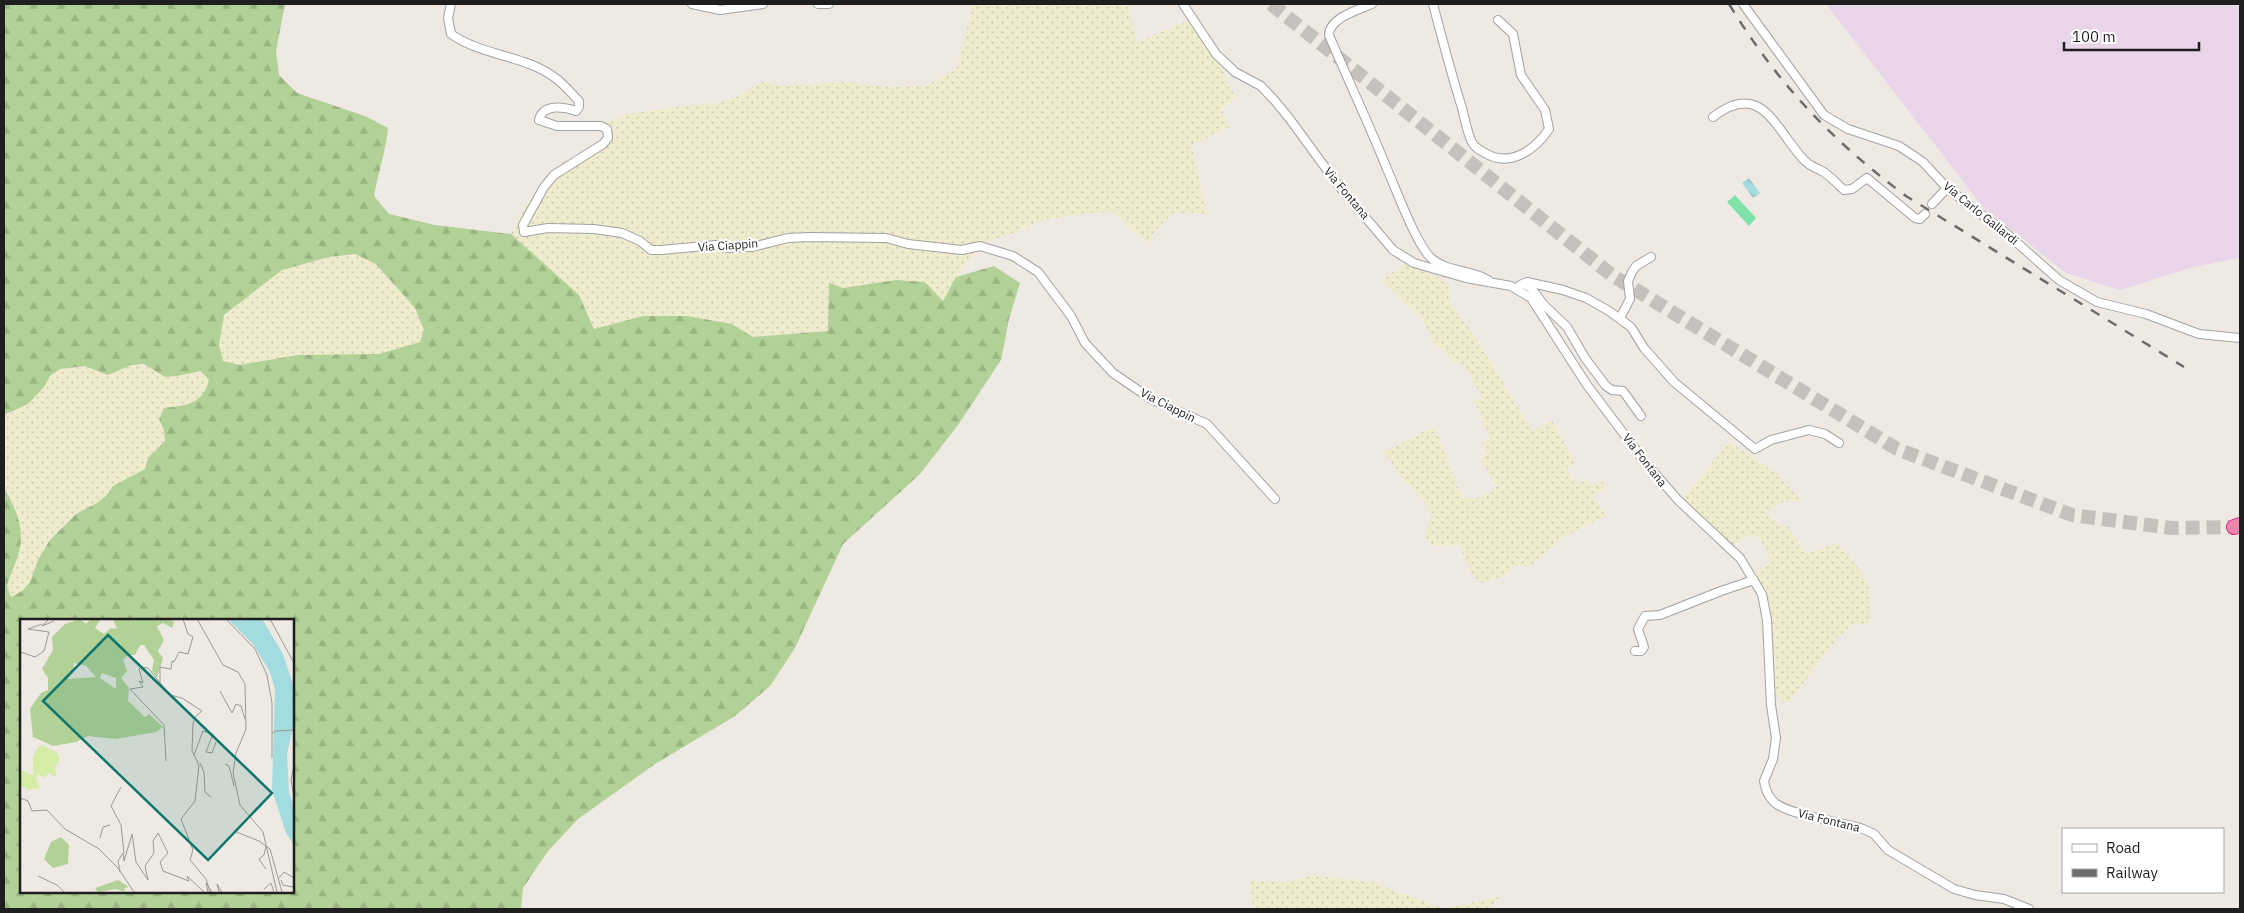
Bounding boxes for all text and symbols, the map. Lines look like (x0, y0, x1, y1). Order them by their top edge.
scale bar (2064, 20, 2199, 52)
text: 100 m (2072, 27, 2116, 46)
street label: Via Fontana (1321, 164, 1373, 223)
street label: Via Carlo Gallardi (1940, 178, 2022, 248)
street label: Via Ciappin (697, 235, 759, 255)
street label: Via Ciappin (1138, 385, 1198, 425)
street label: Via Fontana (1620, 430, 1671, 490)
inset map (20, 619, 294, 893)
street label: Via Fontana (1796, 805, 1862, 835)
legend (2062, 828, 2224, 893)
text: Road (2106, 838, 2141, 857)
text: Railway (2106, 863, 2159, 882)

